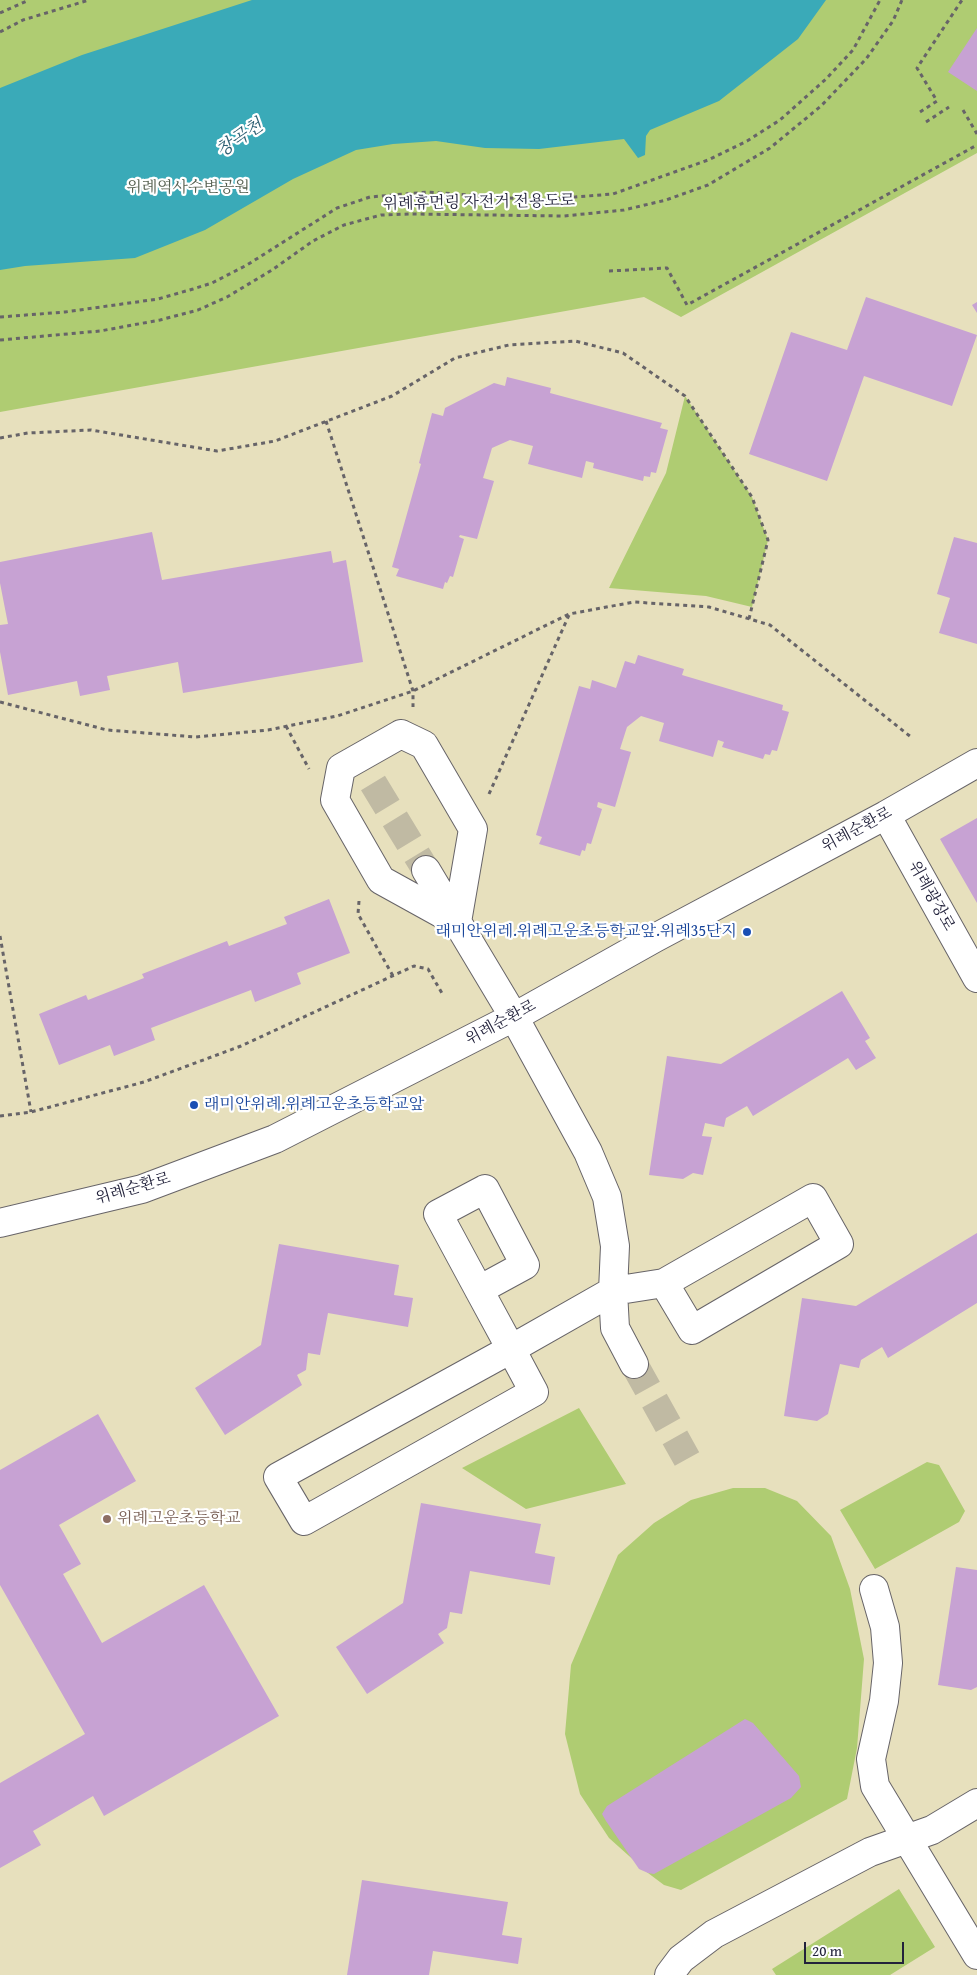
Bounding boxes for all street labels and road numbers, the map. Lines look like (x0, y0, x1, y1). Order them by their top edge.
street label: 위례휴먼링 자전거 전용도로 (383, 192, 575, 214)
street label: 위례순환로 (818, 803, 896, 857)
street label: 위례광장로 (904, 858, 958, 934)
street label: 위례순환로 (462, 996, 540, 1050)
street label: 위례순환로 (93, 1169, 173, 1209)

